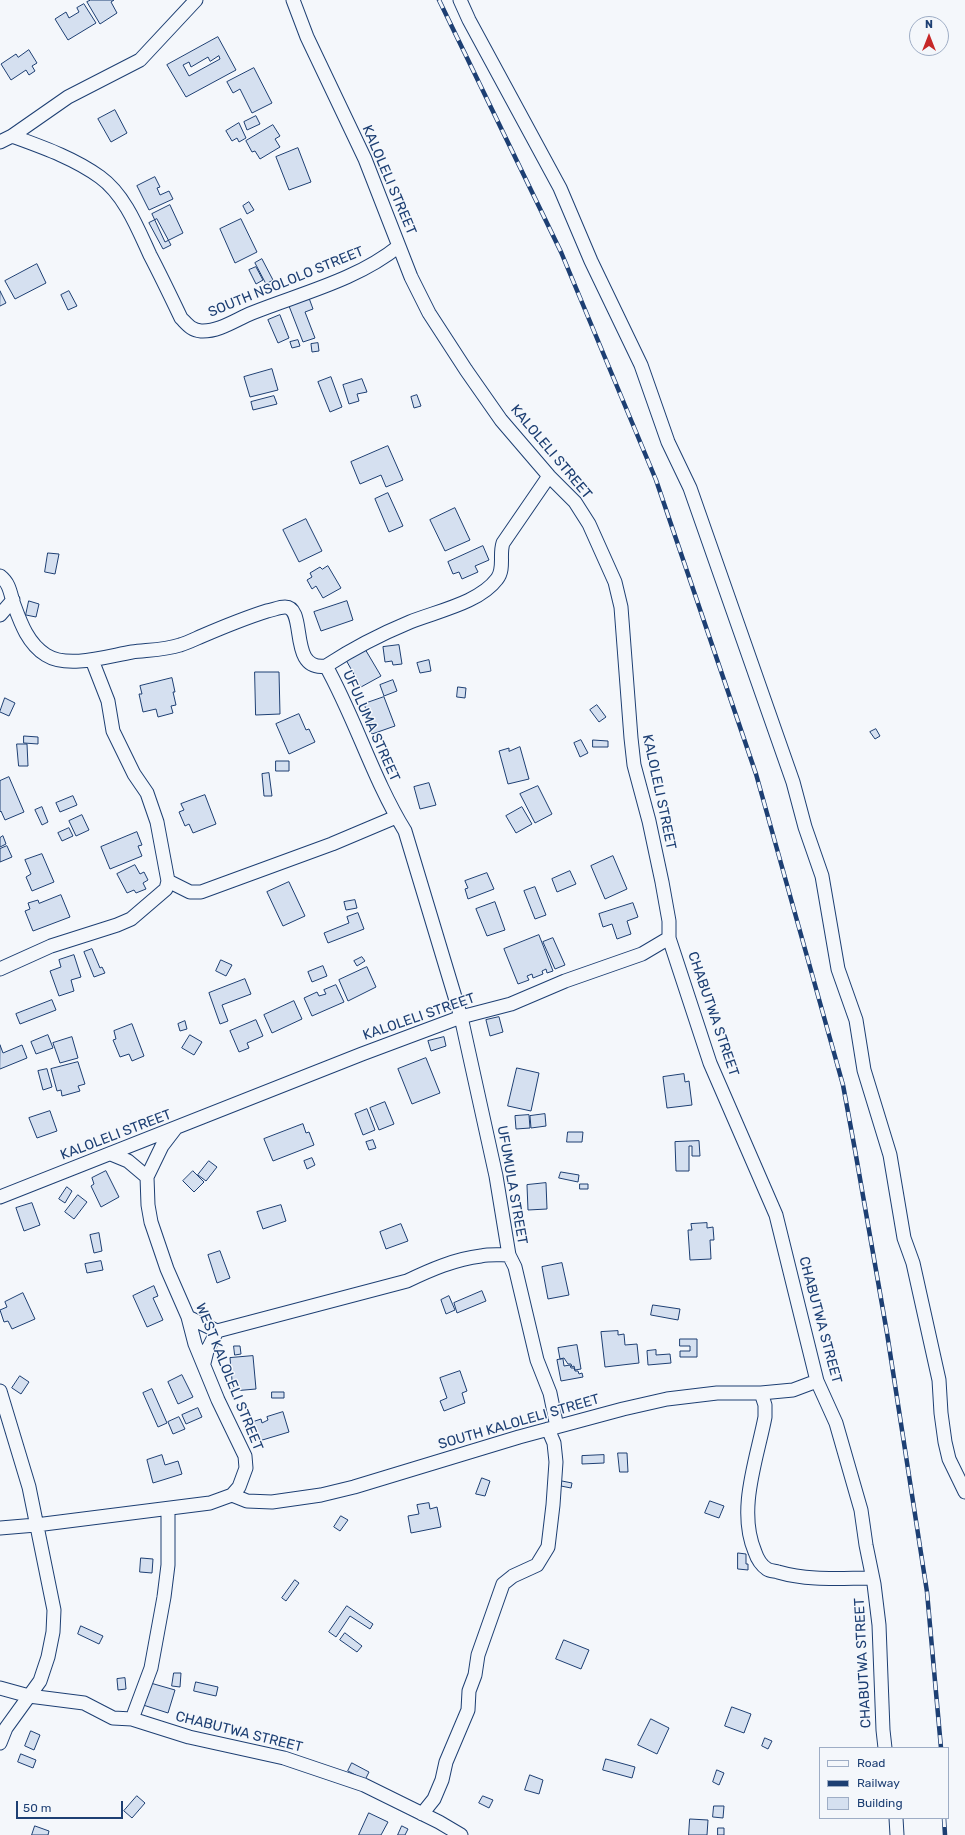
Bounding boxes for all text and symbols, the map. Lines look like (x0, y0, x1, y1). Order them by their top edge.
north arrow (909, 16, 949, 56)
text: N (925, 18, 933, 31)
street label: KALOLELI STREET (358, 123, 420, 237)
street label: SOUTH NSOLOLO STREET (206, 243, 366, 321)
street label: KALOLELI STREET (507, 402, 595, 502)
street label: UFULUMA STREET (339, 668, 403, 784)
street label: KALOLELI STREET (639, 733, 679, 851)
street label: CHABUTWA STREET (684, 950, 742, 1078)
street label: KALOLELI STREET (361, 990, 477, 1044)
street label: KALOLELI STREET (58, 1106, 174, 1164)
street label: UFUMULA STREET (493, 1124, 531, 1246)
street label: CHABUTWA STREET (795, 1255, 845, 1385)
street label: WEST KALOLELI STREET (192, 1301, 266, 1453)
street label: SOUTH KALOLELI STREET (436, 1391, 602, 1453)
street label: CHABUTWA STREET (851, 1597, 875, 1729)
street label: CHABUTWA STREET (174, 1708, 304, 1756)
legend (819, 1747, 949, 1819)
text: Road (857, 1756, 885, 1770)
text: Railway (857, 1776, 900, 1790)
scale bar (18, 1793, 125, 1819)
text: Building (857, 1796, 903, 1810)
text: 50 m (23, 1801, 51, 1815)

